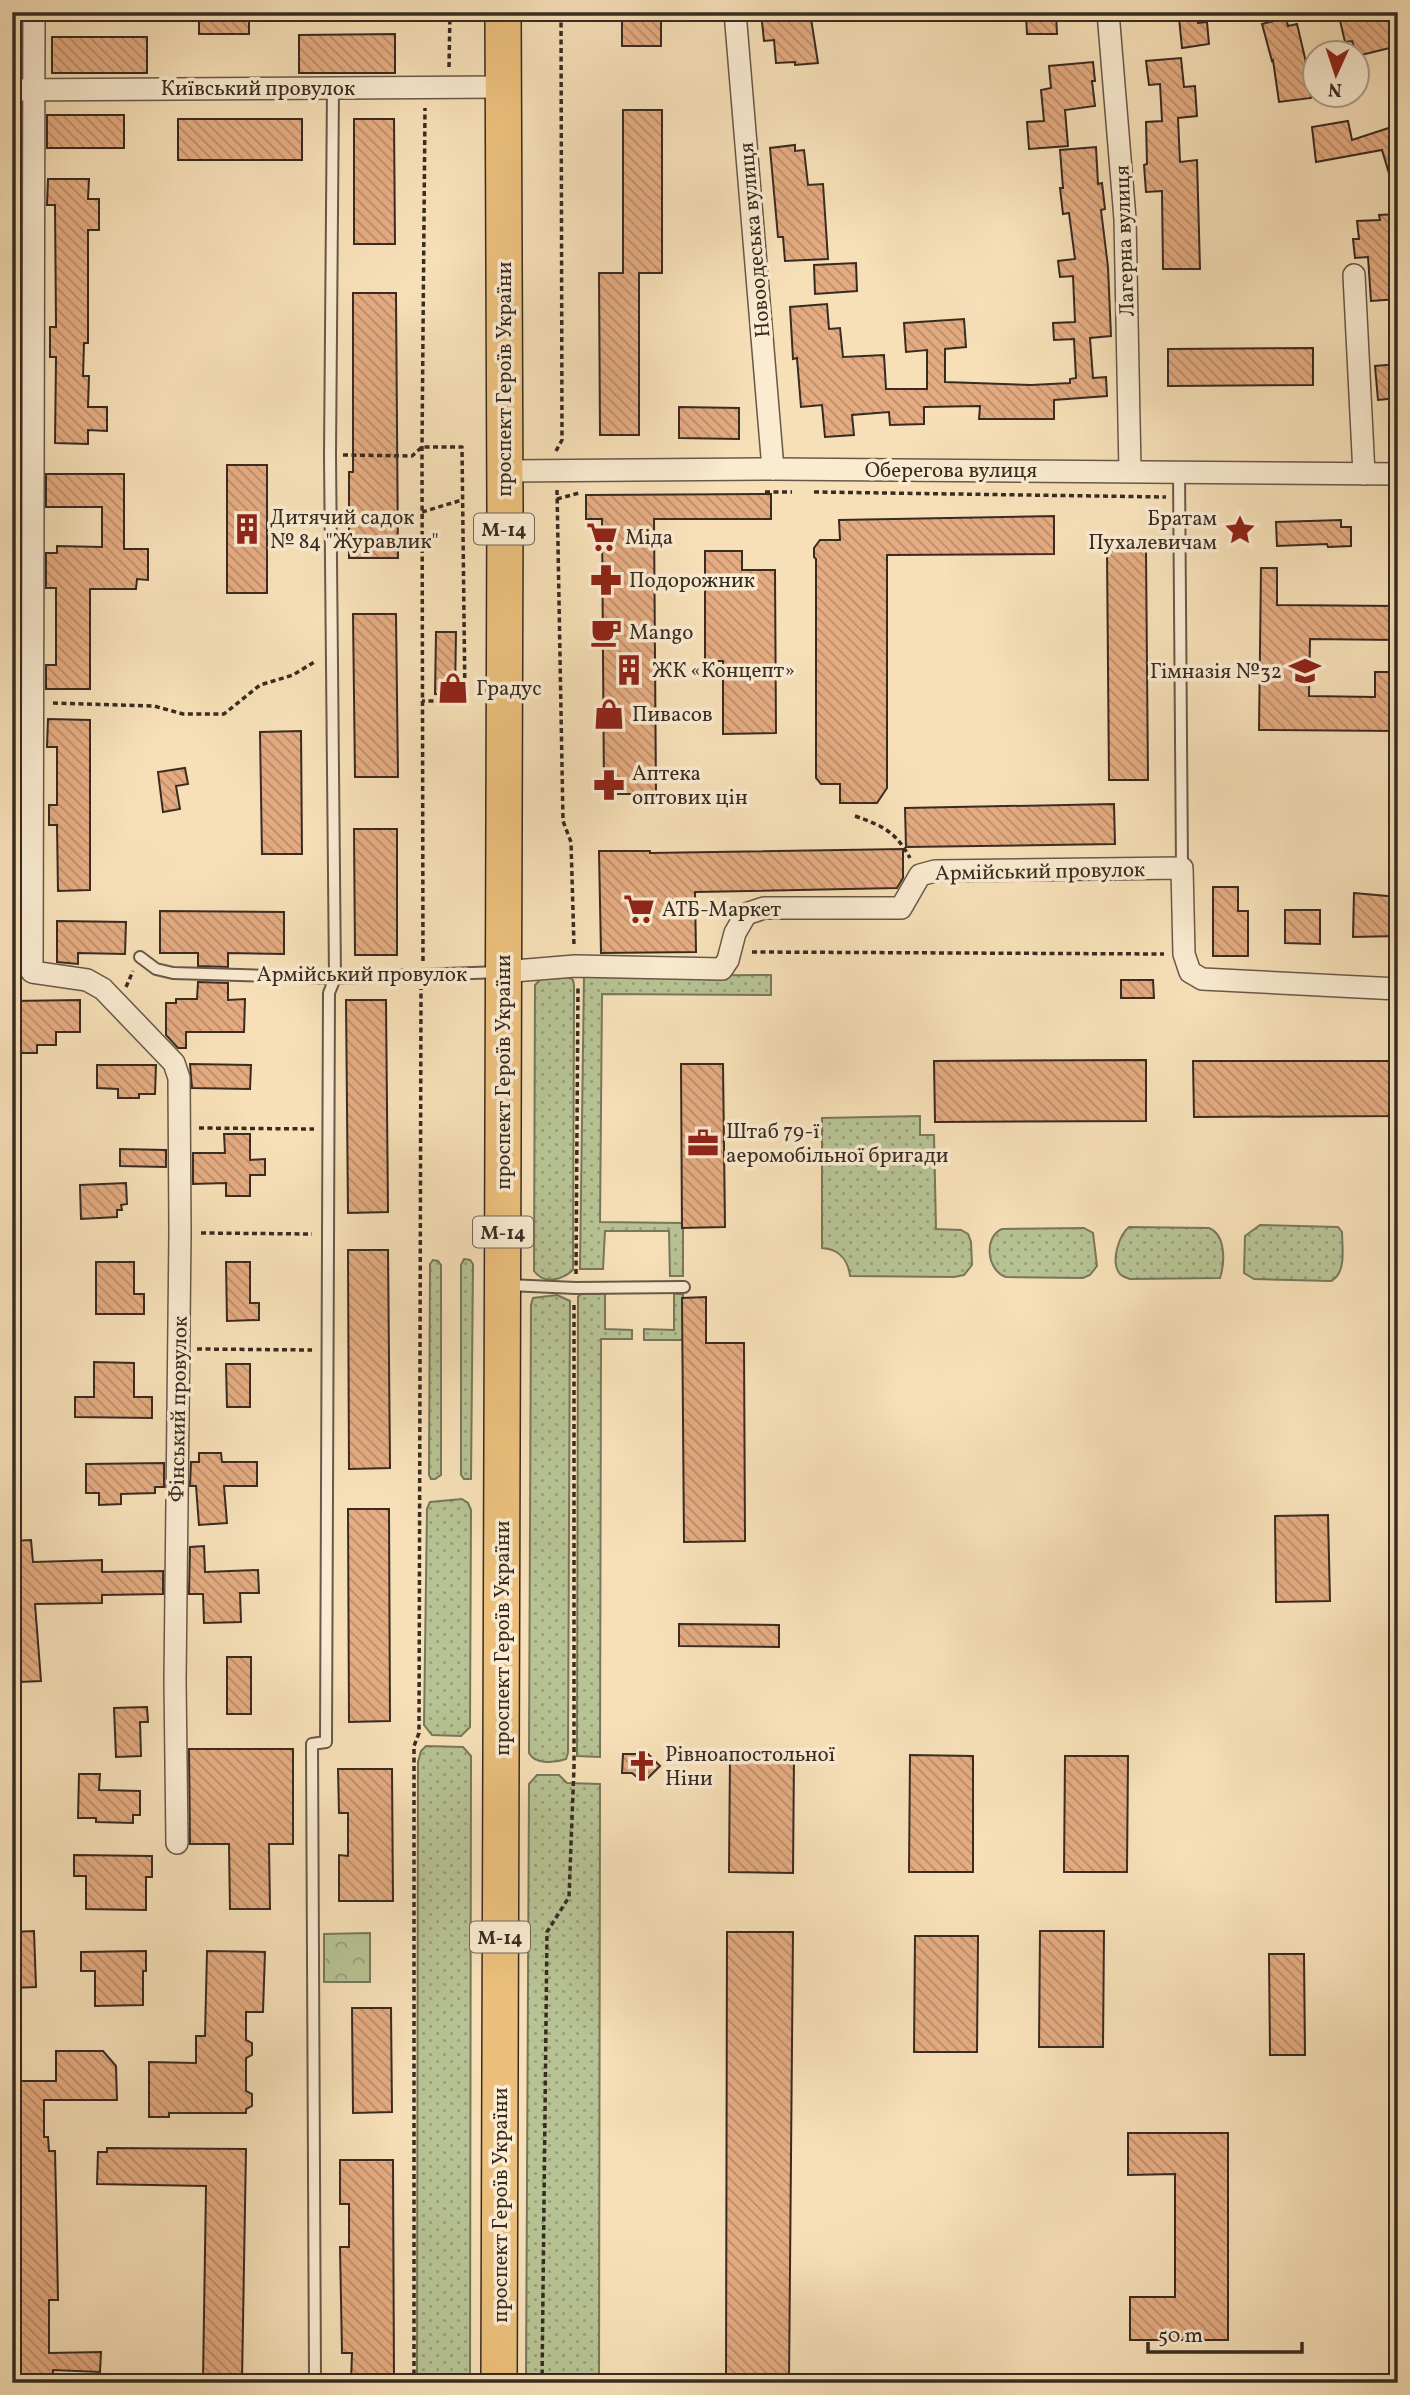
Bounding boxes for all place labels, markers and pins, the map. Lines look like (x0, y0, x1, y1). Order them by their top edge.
place label: Дитячий садок № 84 "Журавлик" (270, 504, 439, 557)
place label: Братам Пухалевичам (1088, 505, 1217, 558)
building icon: Дитячий садок № 84 "Журавлик" (230, 512, 264, 546)
place icon: Братам Пухалевичам (1223, 513, 1257, 547)
supermarket icon: Міда (585, 520, 619, 554)
place label: Міда (625, 524, 673, 553)
pharmacy icon: Подорожник (589, 563, 623, 597)
place label: Подорожник (629, 567, 755, 596)
cafe icon: Mango (589, 615, 623, 649)
place label: Mango (629, 619, 693, 648)
building icon: ЖК «Концепт» (612, 653, 646, 687)
school or university icon: Гімназія №32 (1288, 654, 1322, 688)
place label: ЖК «Концепт» (652, 657, 795, 686)
place label: Гімназія №32 (1150, 658, 1282, 687)
shop icon: Градус (436, 671, 470, 705)
place label: Градус (476, 675, 542, 704)
shop icon: Пивасов (592, 697, 626, 731)
place label: Пивасов (632, 701, 713, 730)
place label: Аптека оптових цін (632, 760, 748, 813)
pharmacy icon: Аптека оптових цін (592, 768, 626, 802)
supermarket icon: АТБ-Маркет (622, 892, 656, 926)
place label: АТБ-Маркет (662, 896, 781, 925)
place label: Штаб 79-ї аеромобільної бригади (726, 1118, 949, 1171)
office icon: Штаб 79-ї аеромобільної бригади (686, 1126, 720, 1160)
place label: Рівноапостольної Ніни (665, 1741, 835, 1794)
church icon: Рівноапостольної Ніни (625, 1749, 659, 1783)

